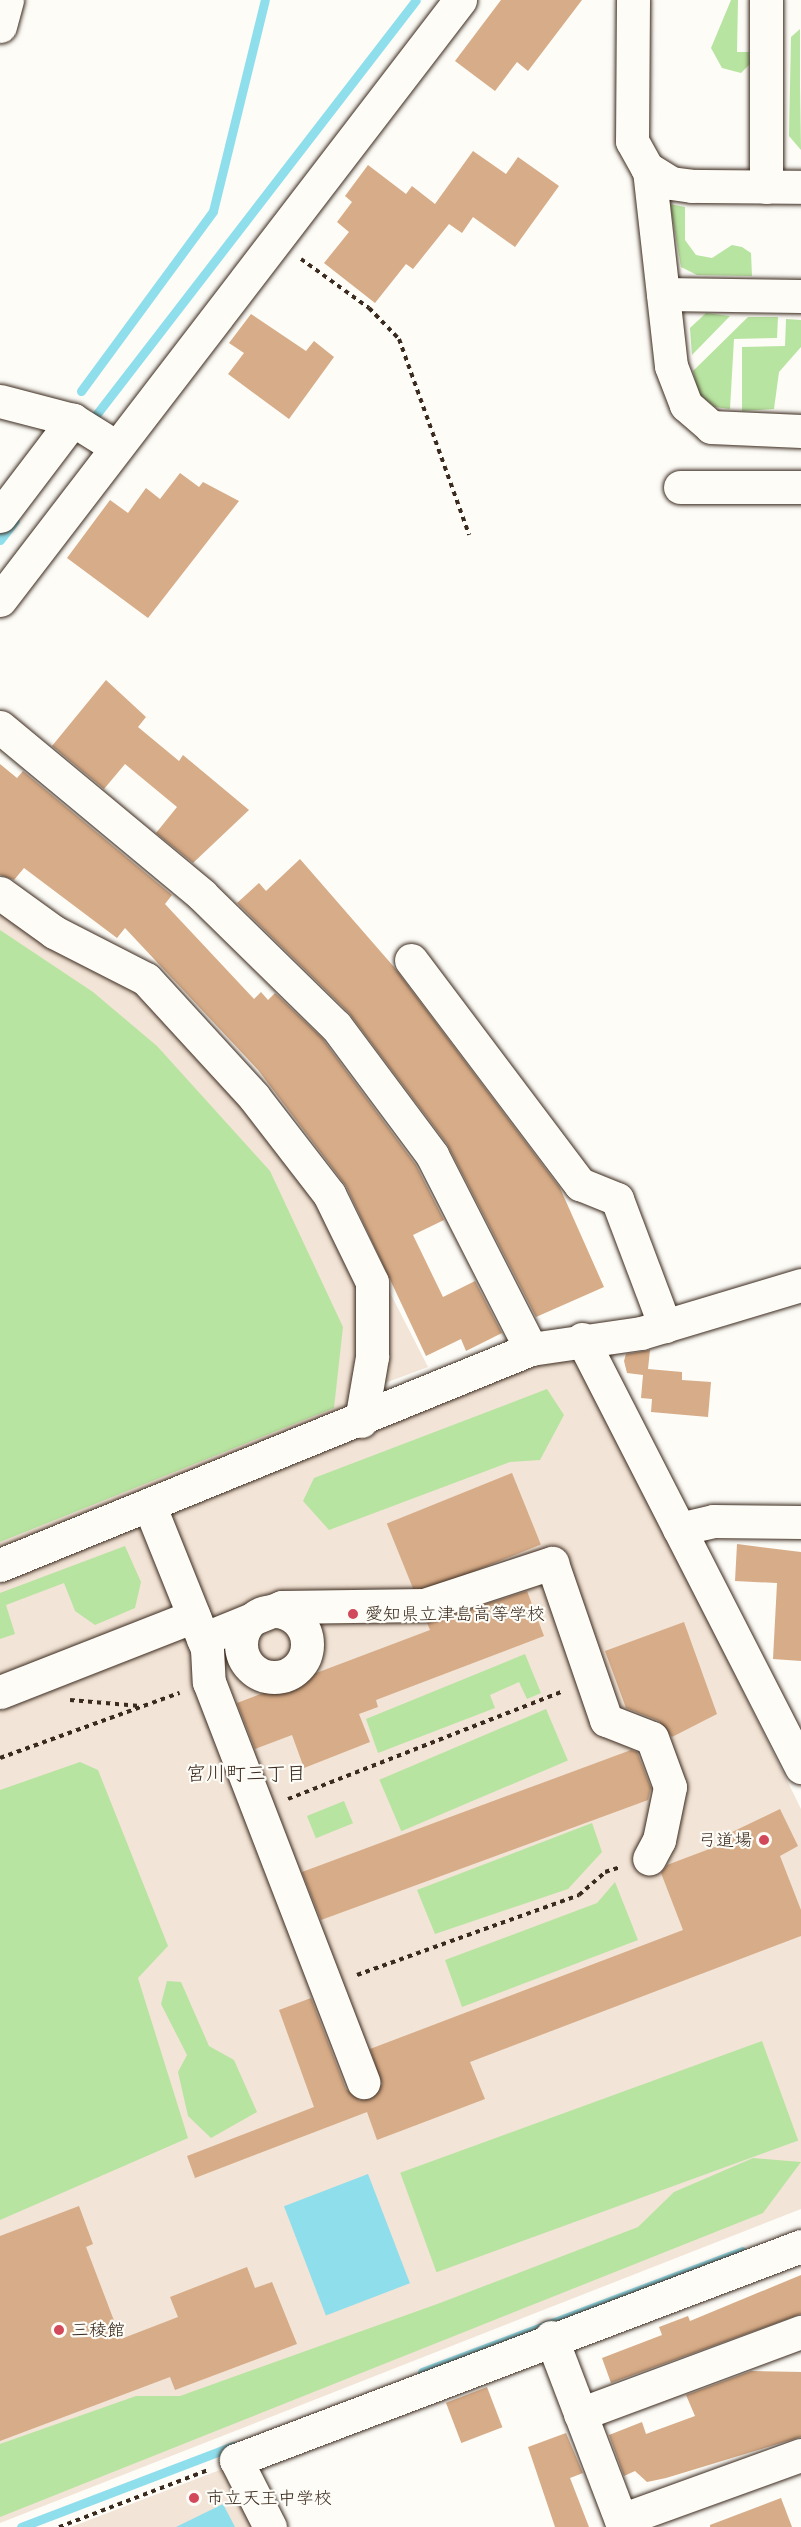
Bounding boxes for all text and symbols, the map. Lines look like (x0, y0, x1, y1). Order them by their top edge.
place label: 愛知県立津島高等学校 (365, 1603, 545, 1625)
marker: 愛知県立津島高等学校 (346, 1607, 360, 1621)
district label: 宮川町三丁目 (186, 1761, 306, 1785)
place label: 弓道場 (698, 1829, 752, 1851)
marker: 弓道場 (757, 1833, 771, 1847)
place label: 三稜館 (71, 2319, 125, 2341)
marker: 三稜館 (52, 2323, 66, 2337)
place label: 市立天王中学校 (206, 2487, 332, 2509)
marker: 市立天王中学校 (187, 2491, 201, 2505)

